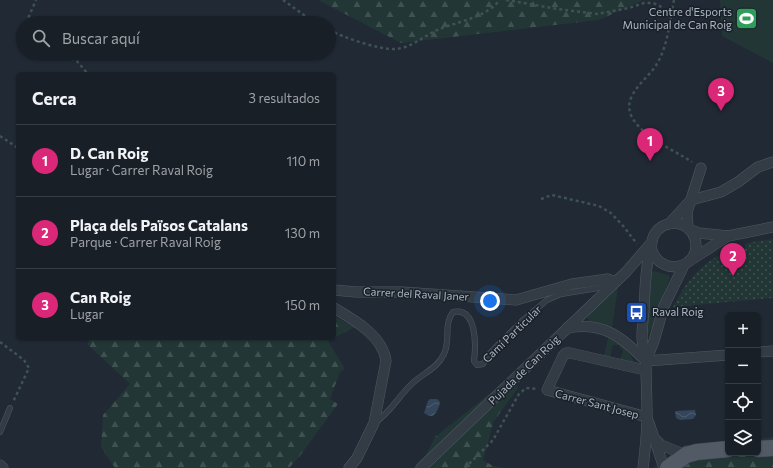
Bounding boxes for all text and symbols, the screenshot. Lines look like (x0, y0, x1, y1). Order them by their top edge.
place label: Centre d'Esports Municipal de Can Roig (622, 5, 732, 31)
sports icon: Centre d'Esports Municipal de Can Roig (734, 5, 760, 31)
search box (16, 16, 336, 60)
icon: search (30, 27, 52, 49)
text: Buscar aquí (62, 29, 140, 47)
pin: 3 (708, 78, 734, 111)
text: Cerca (32, 88, 77, 109)
text: 3 resultados (249, 90, 320, 106)
pin: 1 (637, 128, 663, 161)
text: D. Can Roig (70, 144, 148, 162)
text: 1 (42, 153, 48, 169)
text: 110 m (287, 153, 320, 169)
text: Lugar · Carrer Raval Roig (70, 162, 213, 178)
text: Plaça dels Països Catalans (70, 216, 248, 234)
text: 2 (41, 225, 49, 241)
text: 130 m (285, 225, 320, 241)
text: Parque · Carrer Raval Roig (70, 234, 221, 250)
pin: 2 (720, 243, 746, 276)
street label: Carrer del Raval Janer (363, 284, 470, 304)
text: Can Roig (70, 288, 131, 306)
your location (480, 291, 500, 311)
text: 3 (41, 297, 49, 313)
text: 150 m (285, 297, 320, 313)
bus stop icon: Raval Roig (624, 299, 650, 325)
street label: Camí Particular (480, 302, 544, 365)
place label: Raval Roig (652, 305, 704, 318)
text: Lugar (70, 306, 104, 322)
map controls (725, 312, 761, 456)
button: + (725, 312, 761, 348)
street label: Pujada de Can Roig (485, 332, 562, 407)
button: − (725, 348, 761, 384)
button: locate (725, 384, 761, 420)
street label: Carrer Sant Josep (554, 386, 640, 422)
button: layers (725, 420, 761, 456)

